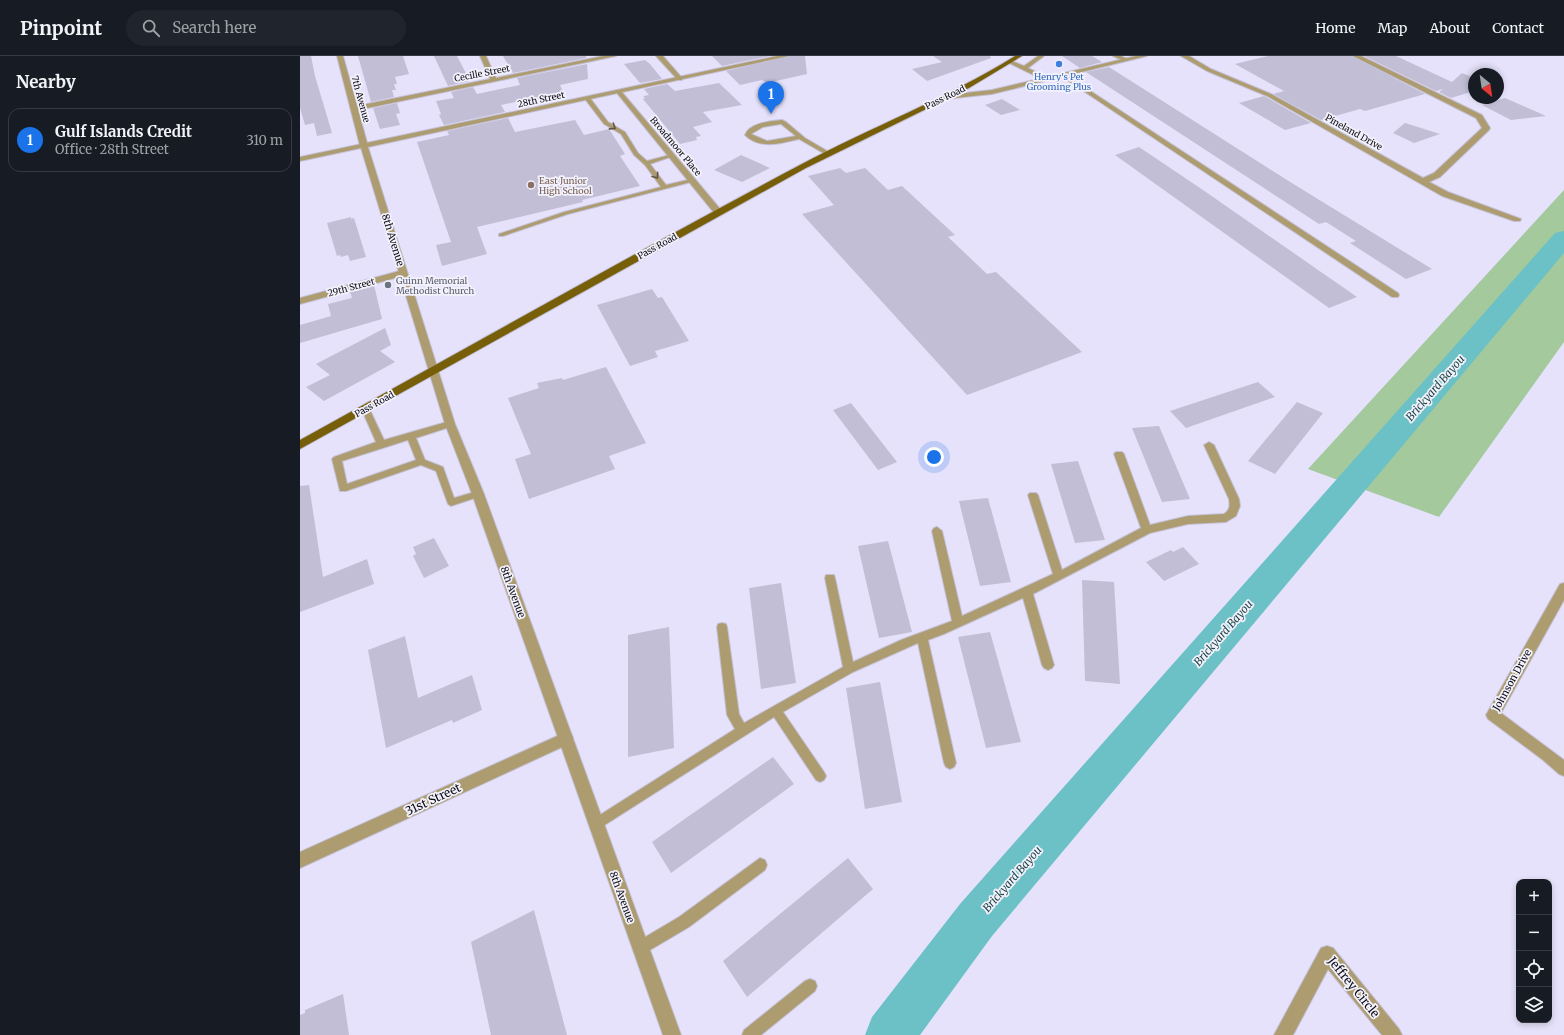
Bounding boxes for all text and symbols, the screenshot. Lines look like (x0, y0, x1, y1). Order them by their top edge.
search box (126, 10, 406, 46)
text: Pinpoint (20, 16, 102, 40)
icon: search (140, 17, 162, 39)
text: Search here (172, 18, 256, 37)
text: Home (1315, 19, 1356, 37)
text: Map (1378, 19, 1407, 37)
text: About (1429, 19, 1470, 37)
text: Contact (1492, 19, 1544, 37)
marker: Henry's Pet Grooming Plus (1054, 59, 1064, 69)
street label: Cecille Street (453, 62, 511, 84)
north arrow (1468, 68, 1504, 104)
text: Nearby (16, 71, 76, 93)
place label: Henry's Pet Grooming Plus (1027, 71, 1092, 92)
street label: 7th Avenue (349, 74, 373, 124)
pin: 1 (758, 81, 784, 114)
street label: Pass Road (923, 82, 967, 111)
street label: 28th Street (516, 89, 566, 109)
street label: Pineland Drive (1323, 112, 1385, 152)
street label: Broadmoor Place (648, 114, 704, 178)
text: Gulf Islands Credit (55, 122, 192, 141)
one-way arrow (609, 122, 616, 129)
text: 1 (27, 132, 33, 149)
text: 310 m (246, 132, 283, 149)
text: Office · 28th Street (55, 141, 169, 158)
one-way arrow (651, 172, 659, 179)
place label: East Junior High School (539, 175, 592, 196)
marker: East Junior High School (526, 180, 536, 190)
street label: 8th Avenue (379, 212, 407, 268)
street label: Pass Road (635, 230, 679, 261)
street label: 29th Street (326, 275, 376, 299)
place label: Guinn Memorial Methodist Church (396, 275, 474, 296)
marker: Guinn Memorial Methodist Church (383, 280, 393, 290)
water label: Brickyard Bayou (1403, 352, 1467, 424)
street label: Pass Road (352, 388, 396, 419)
your location (924, 447, 944, 467)
street label: 8th Avenue (498, 564, 528, 620)
water label: Brickyard Bayou (1191, 597, 1255, 669)
street label: Johnson Drive (1489, 647, 1534, 714)
street label: 31st Street (403, 780, 463, 818)
water label: Brickyard Bayou (980, 843, 1044, 915)
street label: 8th Avenue (607, 869, 637, 925)
map controls (1516, 879, 1552, 1023)
button: + (1516, 879, 1552, 915)
button: − (1516, 915, 1552, 951)
button: locate (1516, 951, 1552, 987)
street label: Jeffrey Circle (1324, 953, 1383, 1020)
button: layers (1516, 987, 1552, 1023)

